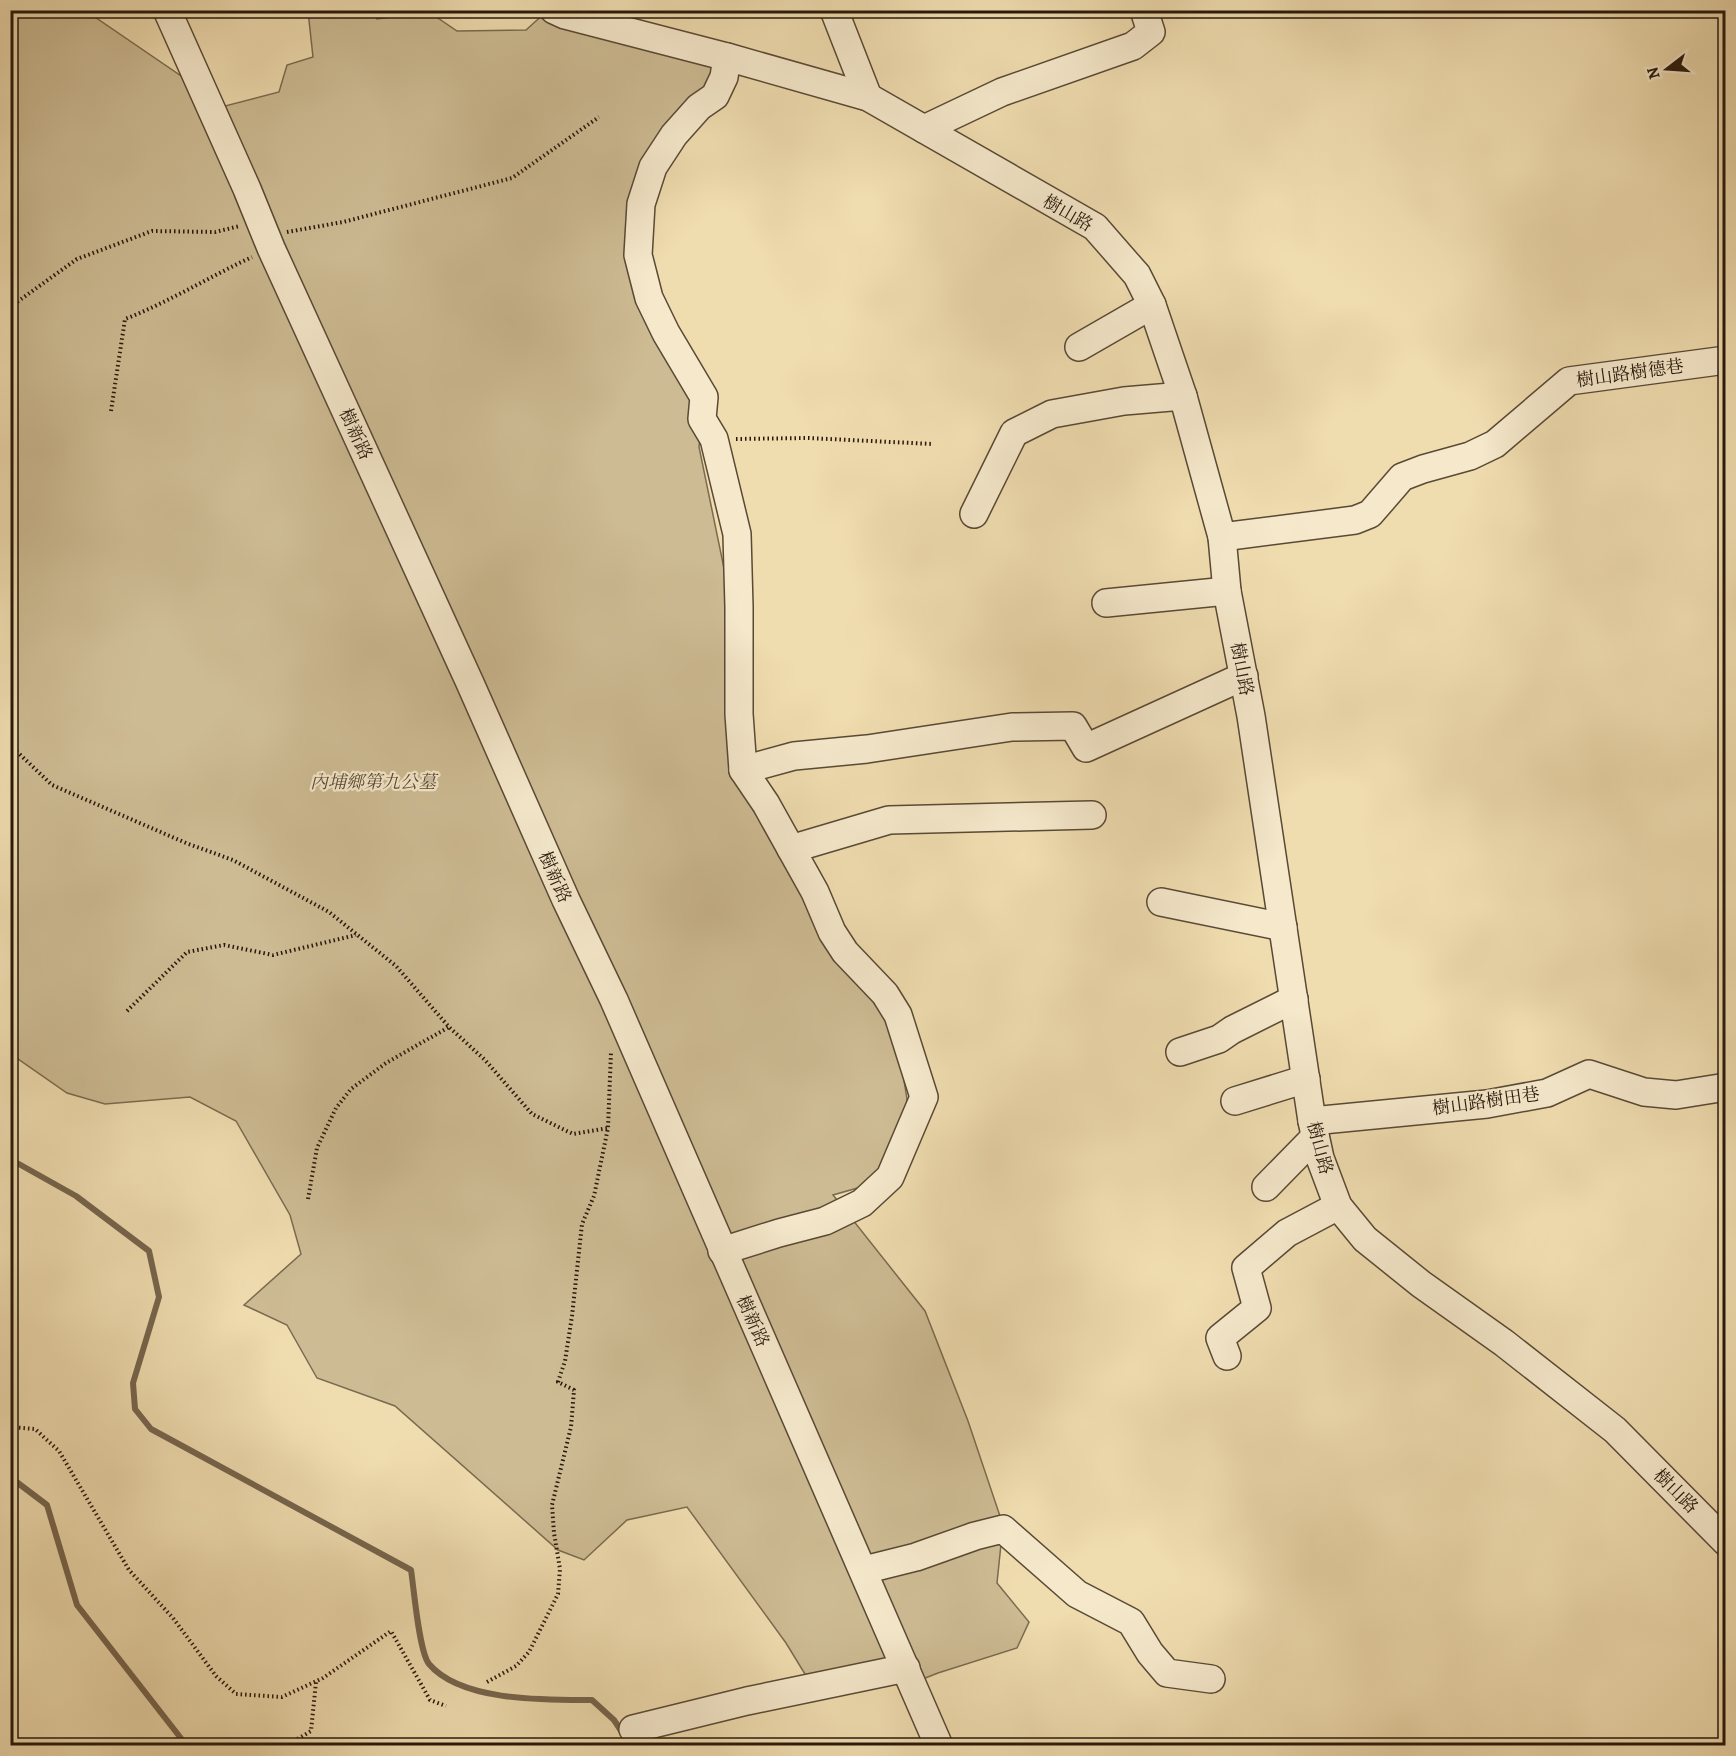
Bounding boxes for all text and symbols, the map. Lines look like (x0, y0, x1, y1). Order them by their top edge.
north arrow (1637, 39, 1697, 99)
text: N (1641, 64, 1666, 82)
street label: 樹山路 (1039, 189, 1097, 237)
street label: 樹山路樹德巷 (1575, 354, 1685, 392)
street label: 樹新路 (334, 404, 378, 464)
street label: 樹山路 (1225, 640, 1259, 698)
park label: 內埔鄉第九公墓 (310, 770, 439, 794)
street label: 樹新路 (533, 847, 577, 907)
street label: 樹山路樹田巷 (1431, 1082, 1541, 1120)
street label: 樹山路 (1301, 1119, 1339, 1177)
street label: 樹新路 (731, 1291, 775, 1351)
street label: 樹山路 (1648, 1463, 1704, 1519)

